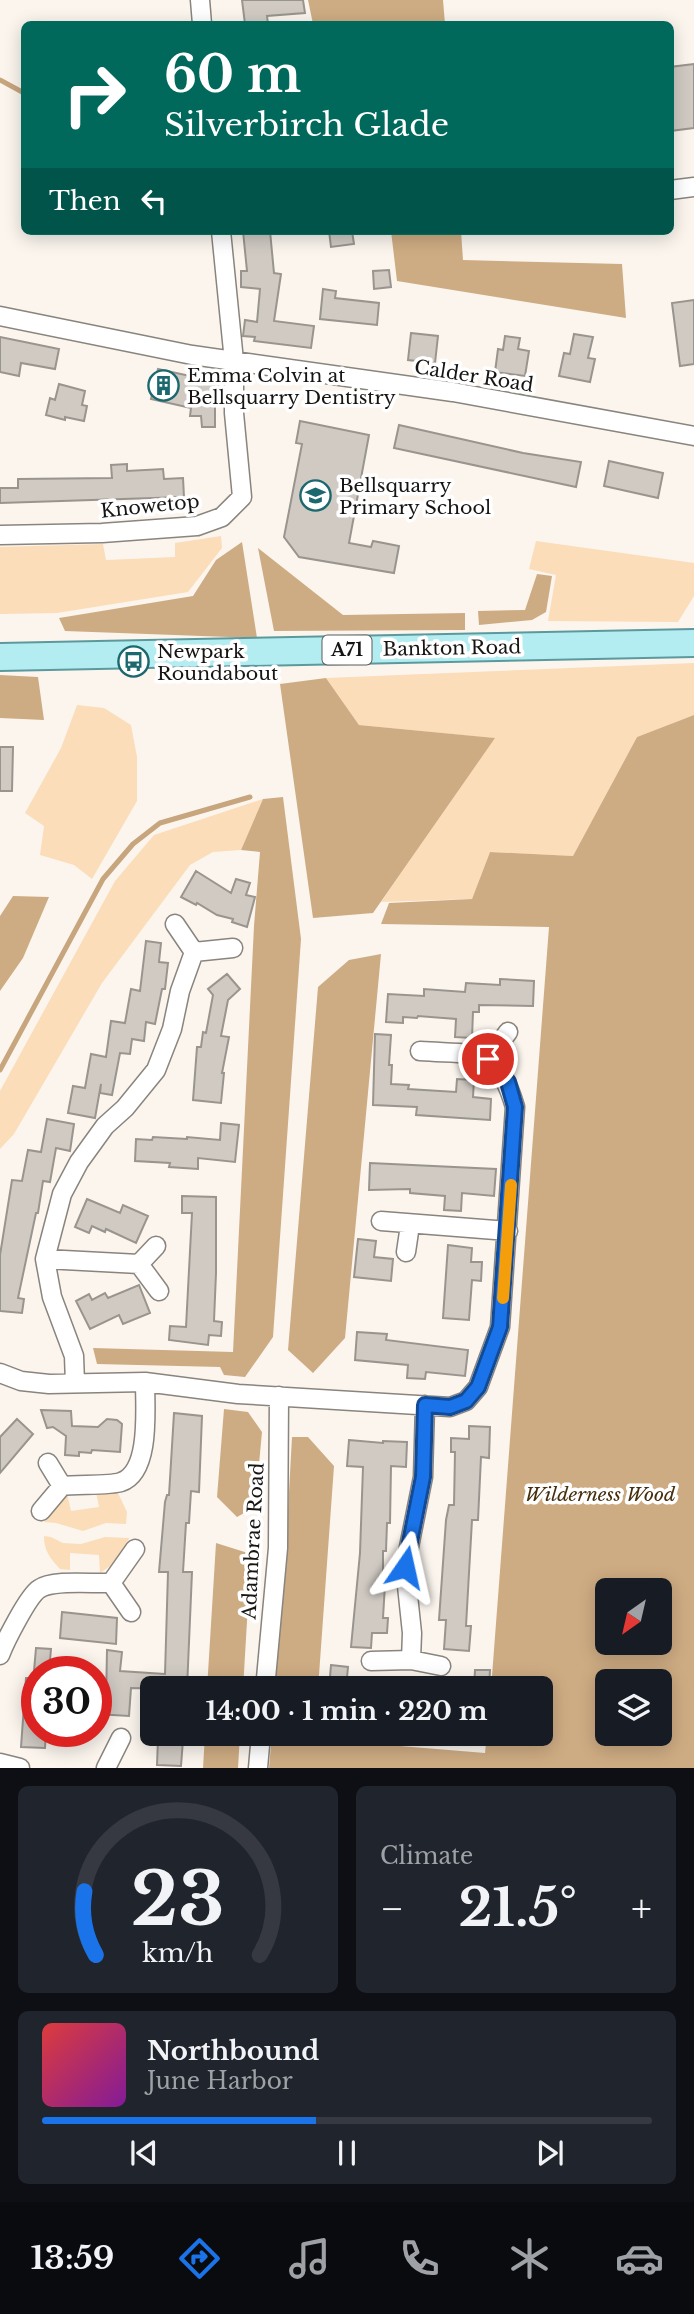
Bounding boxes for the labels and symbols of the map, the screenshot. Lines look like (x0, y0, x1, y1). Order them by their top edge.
street label: Calder Road (413, 355, 535, 397)
place label: Emma Colvin at Bellsquarry Dentistry (187, 364, 396, 409)
building icon: Emma Colvin at Bellsquarry Dentistry (147, 369, 181, 403)
place label: Bellsquarry Primary School (339, 474, 491, 519)
school or university icon: Bellsquarry Primary School (299, 479, 333, 513)
street label: Knowetop (99, 489, 201, 523)
street label: Bankton Road (383, 635, 522, 661)
road number: A71 (322, 636, 372, 664)
place label: Newpark Roundabout (157, 640, 279, 685)
bus stop icon: Newpark Roundabout (117, 645, 151, 679)
pin (458, 1029, 518, 1089)
street label: Adambrae Road (237, 1462, 269, 1621)
park label: Wilderness Wood (525, 1483, 676, 1506)
position arrow (368, 1530, 442, 1604)
north arrow (595, 1578, 672, 1656)
speed limit sign: 30 (21, 1656, 112, 1747)

